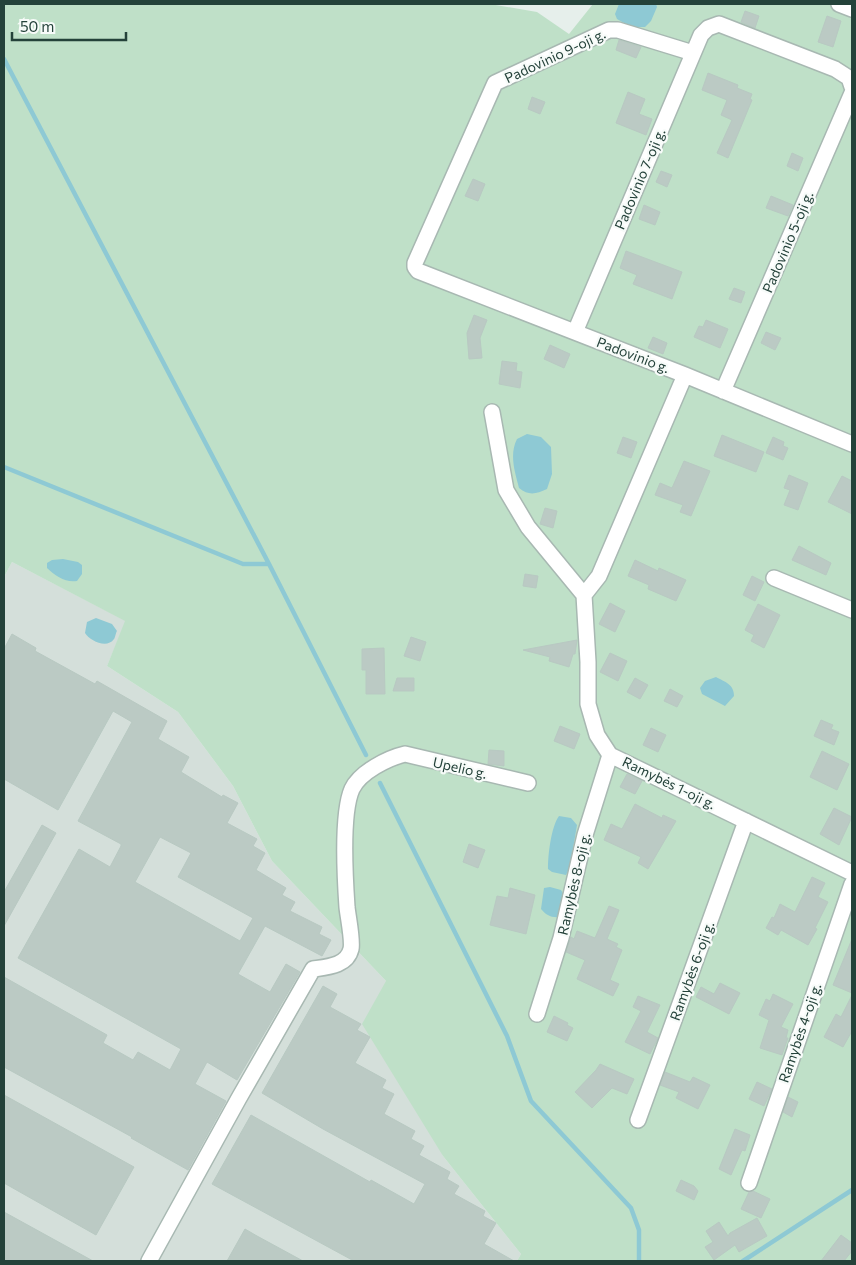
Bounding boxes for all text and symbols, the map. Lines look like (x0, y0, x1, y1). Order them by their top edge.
scale bar (12, 10, 126, 42)
text: 50 m (20, 17, 54, 35)
street label: Padovinio 9-oji g. (502, 25, 608, 86)
street label: Padovinio 7-oji g. (611, 126, 668, 232)
street label: Padovinio 5-oji g. (758, 188, 817, 295)
street label: Padovinio g. (594, 333, 672, 376)
street label: Upelio g. (431, 753, 489, 782)
street label: Ramybės 1-oji g. (620, 753, 719, 812)
street label: Ramybės 8-oji g. (554, 831, 594, 937)
street label: Ramybės 6-oji g. (666, 919, 717, 1023)
street label: Ramybės 4-oji g. (775, 981, 825, 1085)

